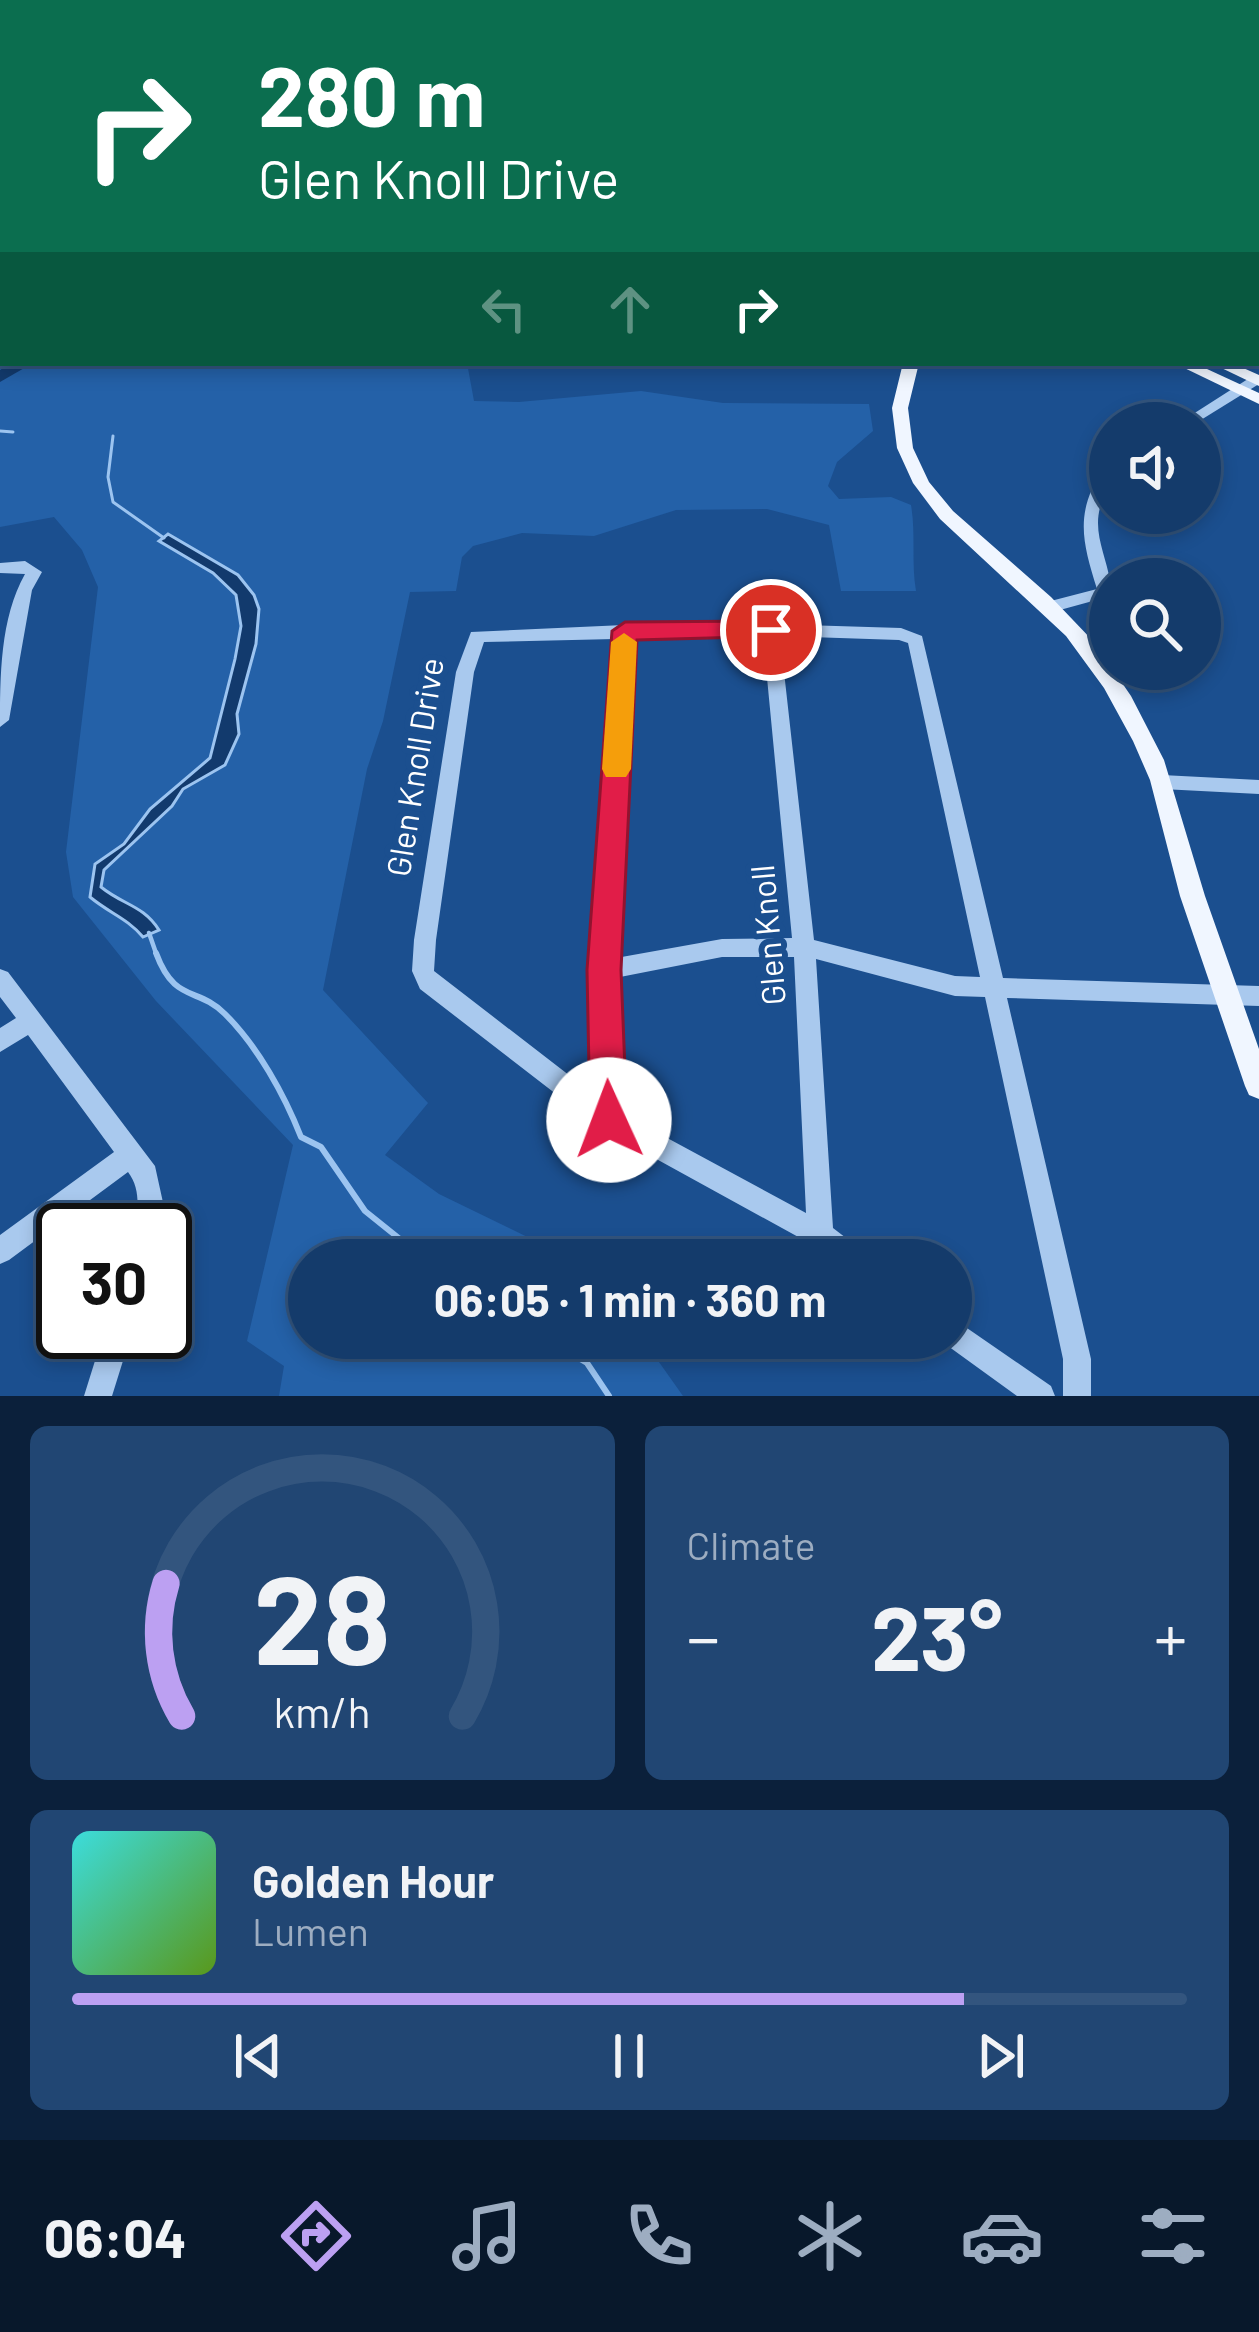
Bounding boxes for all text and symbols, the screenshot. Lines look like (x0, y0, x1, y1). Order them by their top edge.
text: 280 m (258, 43, 485, 144)
icon: right (60, 48, 216, 204)
text: Glen Knoll Drive (258, 145, 619, 210)
icon: left (471, 276, 537, 342)
icon: ahead (597, 276, 663, 342)
icon: right (723, 276, 789, 342)
map controls (1089, 402, 1221, 690)
button: sound (1089, 402, 1221, 534)
button: search (1089, 558, 1221, 690)
pin (720, 579, 822, 681)
icon: arrive (738, 597, 804, 663)
street label: Glen Knoll Drive (377, 655, 451, 879)
street label: Glen Knoll (741, 863, 793, 1007)
position arrow (546, 1057, 672, 1183)
speed limit sign: 30 (36, 1203, 192, 1359)
text: 06:05 · 1 min · 360 m (434, 1272, 826, 1326)
text: Climate (687, 1521, 816, 1568)
text: 28 (254, 1540, 391, 1690)
text: 23° (871, 1581, 1003, 1689)
text: − (687, 1596, 720, 1675)
text: + (1154, 1596, 1187, 1675)
text: km/h (274, 1685, 371, 1737)
text: Golden Hour (252, 1853, 494, 1907)
text: Lumen (252, 1907, 369, 1954)
icon: previous (225, 2023, 291, 2089)
icon: pause (596, 2023, 662, 2089)
icon: next (968, 2023, 1034, 2089)
icon: directions (274, 2194, 358, 2278)
icon: music (445, 2194, 529, 2278)
icon: phone (617, 2194, 701, 2278)
icon: climate (788, 2194, 872, 2278)
icon: car (960, 2194, 1044, 2278)
icon: filters (1131, 2194, 1215, 2278)
text: 06:04 (44, 2204, 187, 2269)

